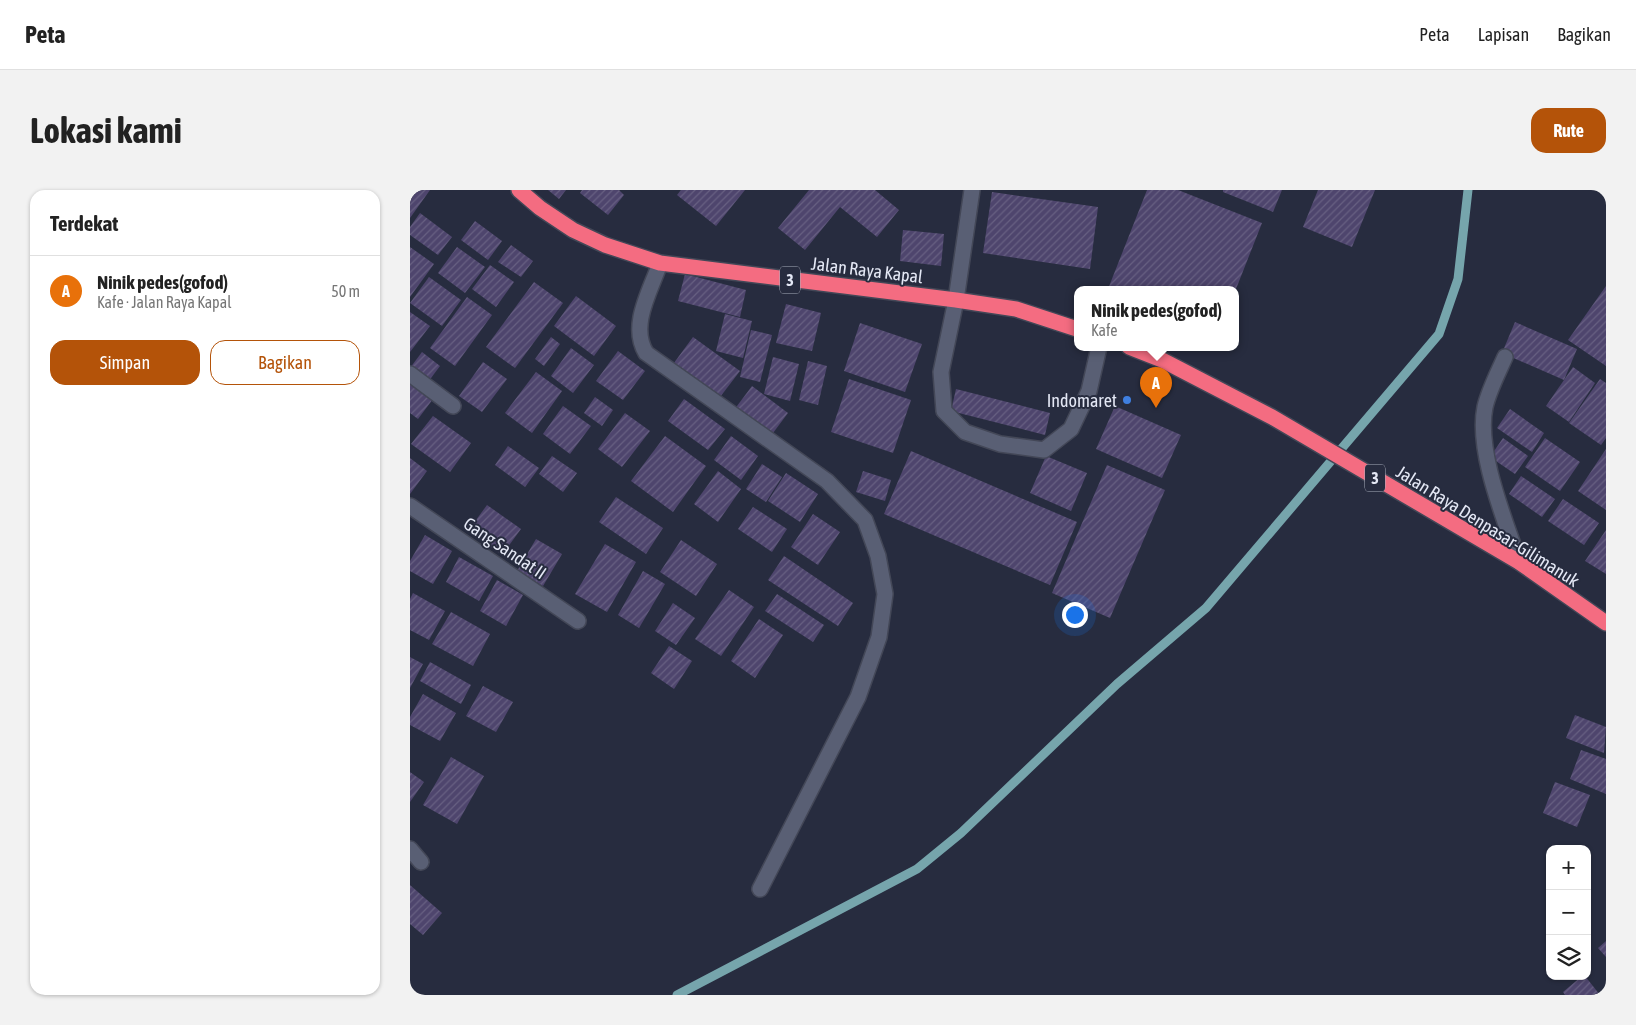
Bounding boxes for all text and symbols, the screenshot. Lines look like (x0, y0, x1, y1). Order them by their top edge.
text: Peta (25, 21, 66, 48)
text: Peta (1419, 24, 1450, 45)
text: Lapisan (1478, 24, 1529, 45)
text: Bagikan (1557, 24, 1611, 45)
button: Rute (1531, 108, 1606, 153)
text: Lokasi kami (30, 110, 182, 150)
text: Terdekat (50, 211, 118, 235)
street label: Jalan Raya Kapal (810, 253, 924, 287)
road number: 3 (780, 266, 800, 294)
text: Ninik pedes(gofod) (97, 271, 228, 293)
text: A (62, 282, 70, 300)
text: 50 m (331, 282, 360, 300)
popup (1074, 286, 1239, 351)
text: Kafe · Jalan Raya Kapal (97, 293, 231, 311)
text: Ninik pedes(gofod) (1091, 299, 1222, 321)
text: Kafe (1091, 321, 1118, 339)
button: Simpan (50, 340, 200, 385)
button: Bagikan (210, 340, 360, 385)
pin: A (1140, 367, 1172, 408)
place label: Indomaret (1047, 390, 1117, 411)
marker: Indomaret (1121, 394, 1133, 406)
street label: Jalan Raya Denpasar-Gilimanuk (1393, 461, 1583, 591)
road number: 3 (1365, 464, 1385, 492)
street label: Gang Sandat II (460, 513, 550, 583)
your location (1062, 602, 1088, 628)
map controls (1546, 845, 1591, 980)
button: + (1546, 845, 1591, 890)
button: − (1546, 890, 1591, 935)
button: layers (1546, 935, 1591, 980)

